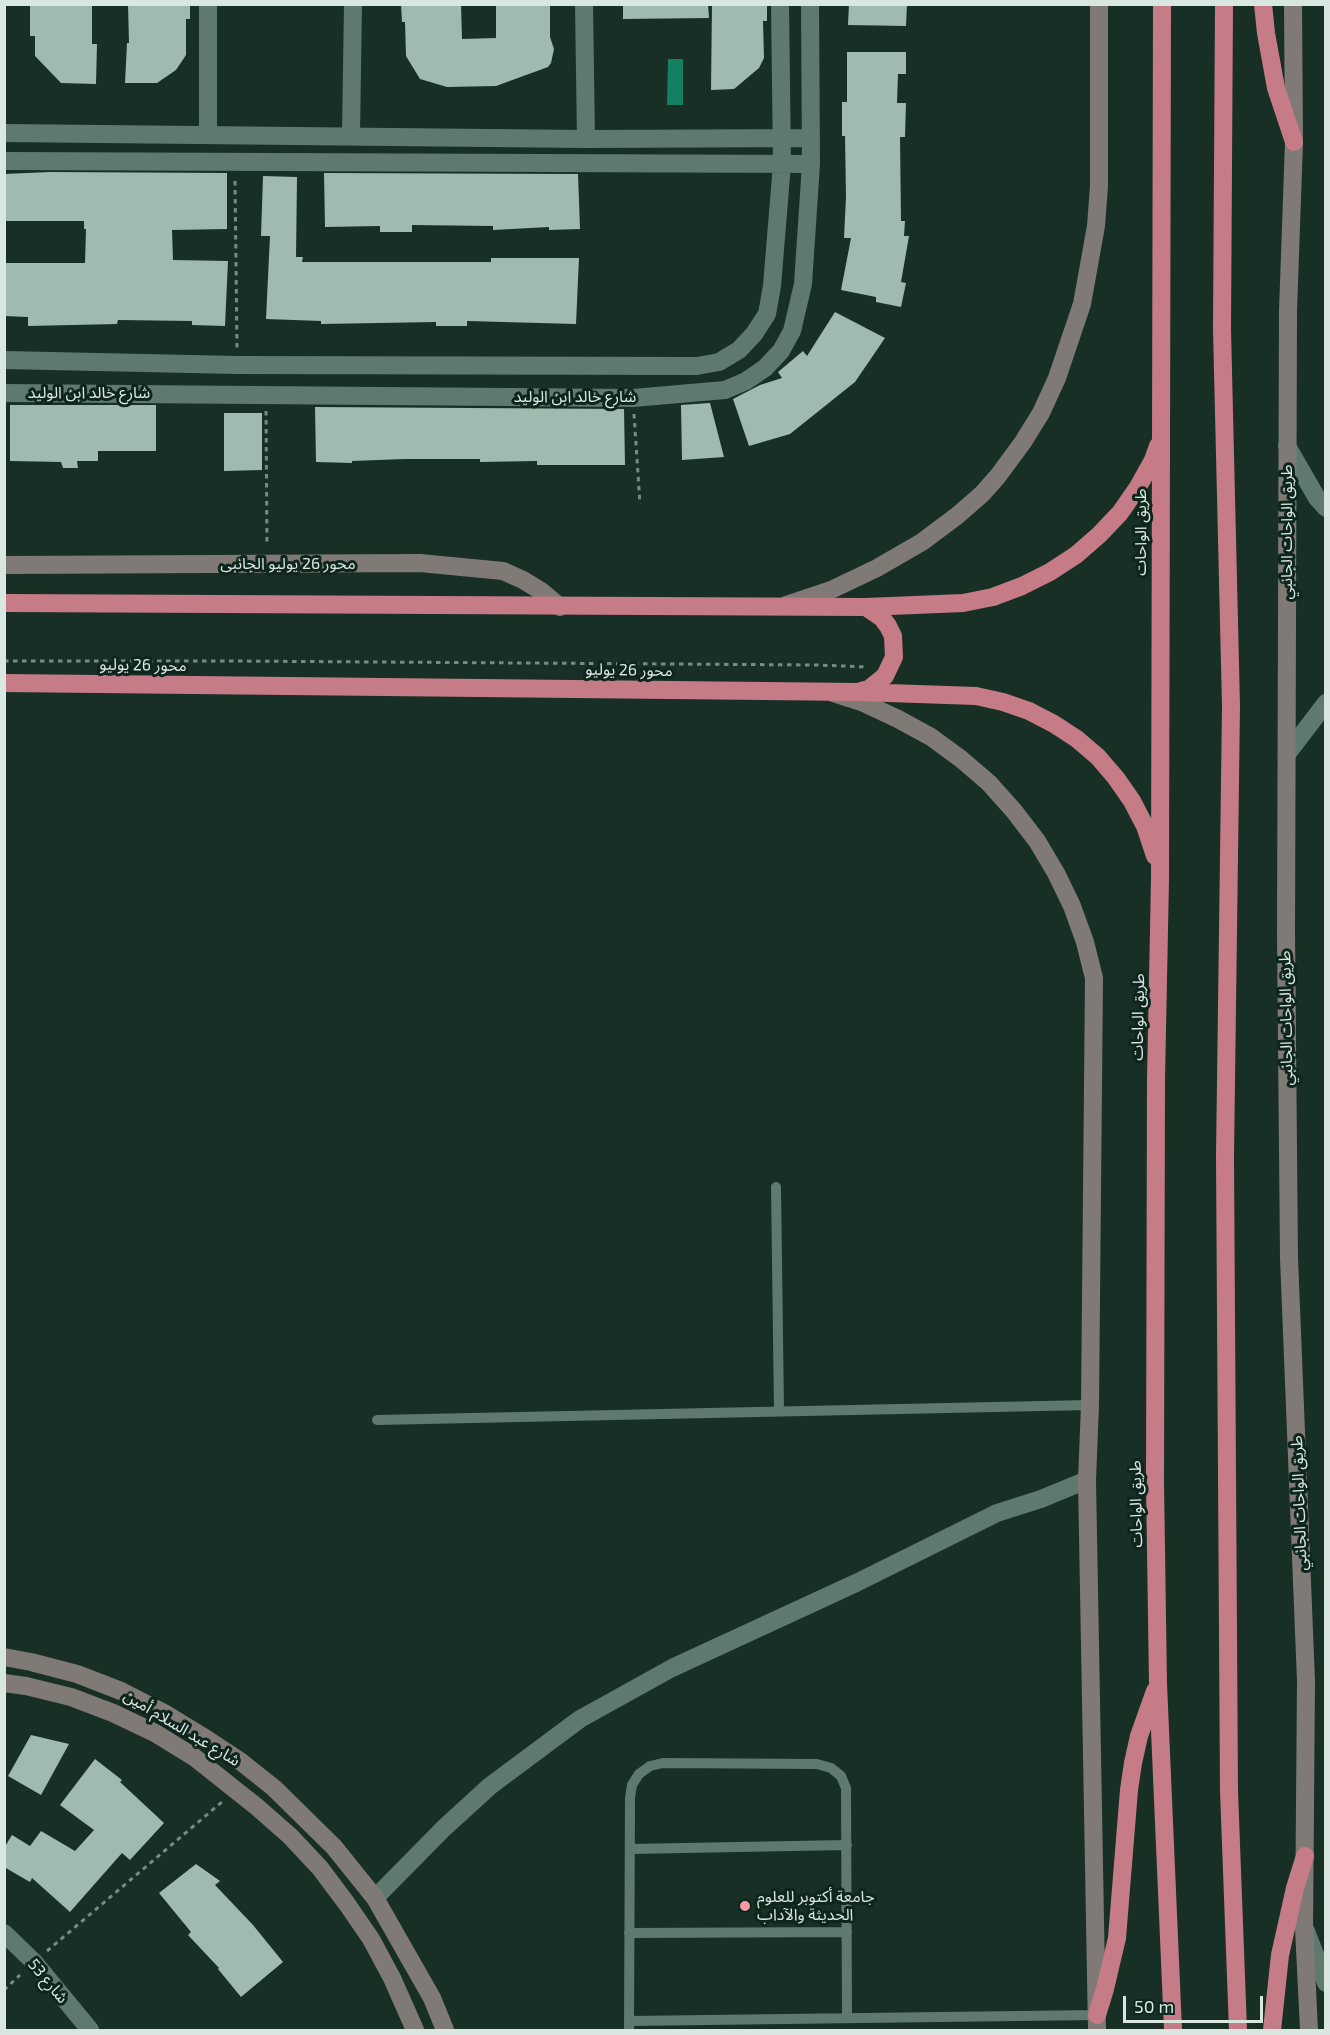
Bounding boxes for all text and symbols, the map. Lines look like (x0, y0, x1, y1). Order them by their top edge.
street label: شارع خالد ابن الوليد (28, 383, 150, 403)
street label: شارع خالد ابن الوليد (514, 387, 636, 407)
street label: طريق الواحات الجانبي (1277, 464, 1297, 600)
street label: طريق الواحات (1131, 488, 1151, 576)
street label: محور 26 يوليو الجانبى (220, 554, 356, 574)
street label: محور 26 يوليو (99, 655, 187, 675)
street label: محور 26 يوليو (585, 660, 673, 680)
street label: طريق الواحات الجانبي (1275, 950, 1297, 1086)
street label: طريق الواحات (1128, 973, 1148, 1061)
street label: طريق الواحات الجانبي (1287, 1435, 1311, 1571)
street label: طريق الواحات (1126, 1460, 1146, 1548)
street label: شارع عبد السلام أمين (120, 1686, 244, 1770)
place label: جامعة أكتوبر للعلوم الحديثة والآداب (757, 1887, 875, 1925)
marker: جامعة أكتوبر للعلوم الحديثة والآداب (738, 1899, 752, 1913)
street label: شارع 53 (24, 1955, 72, 2007)
scale bar (1126, 1984, 1266, 2022)
text: 50 m (1134, 1995, 1174, 2017)

